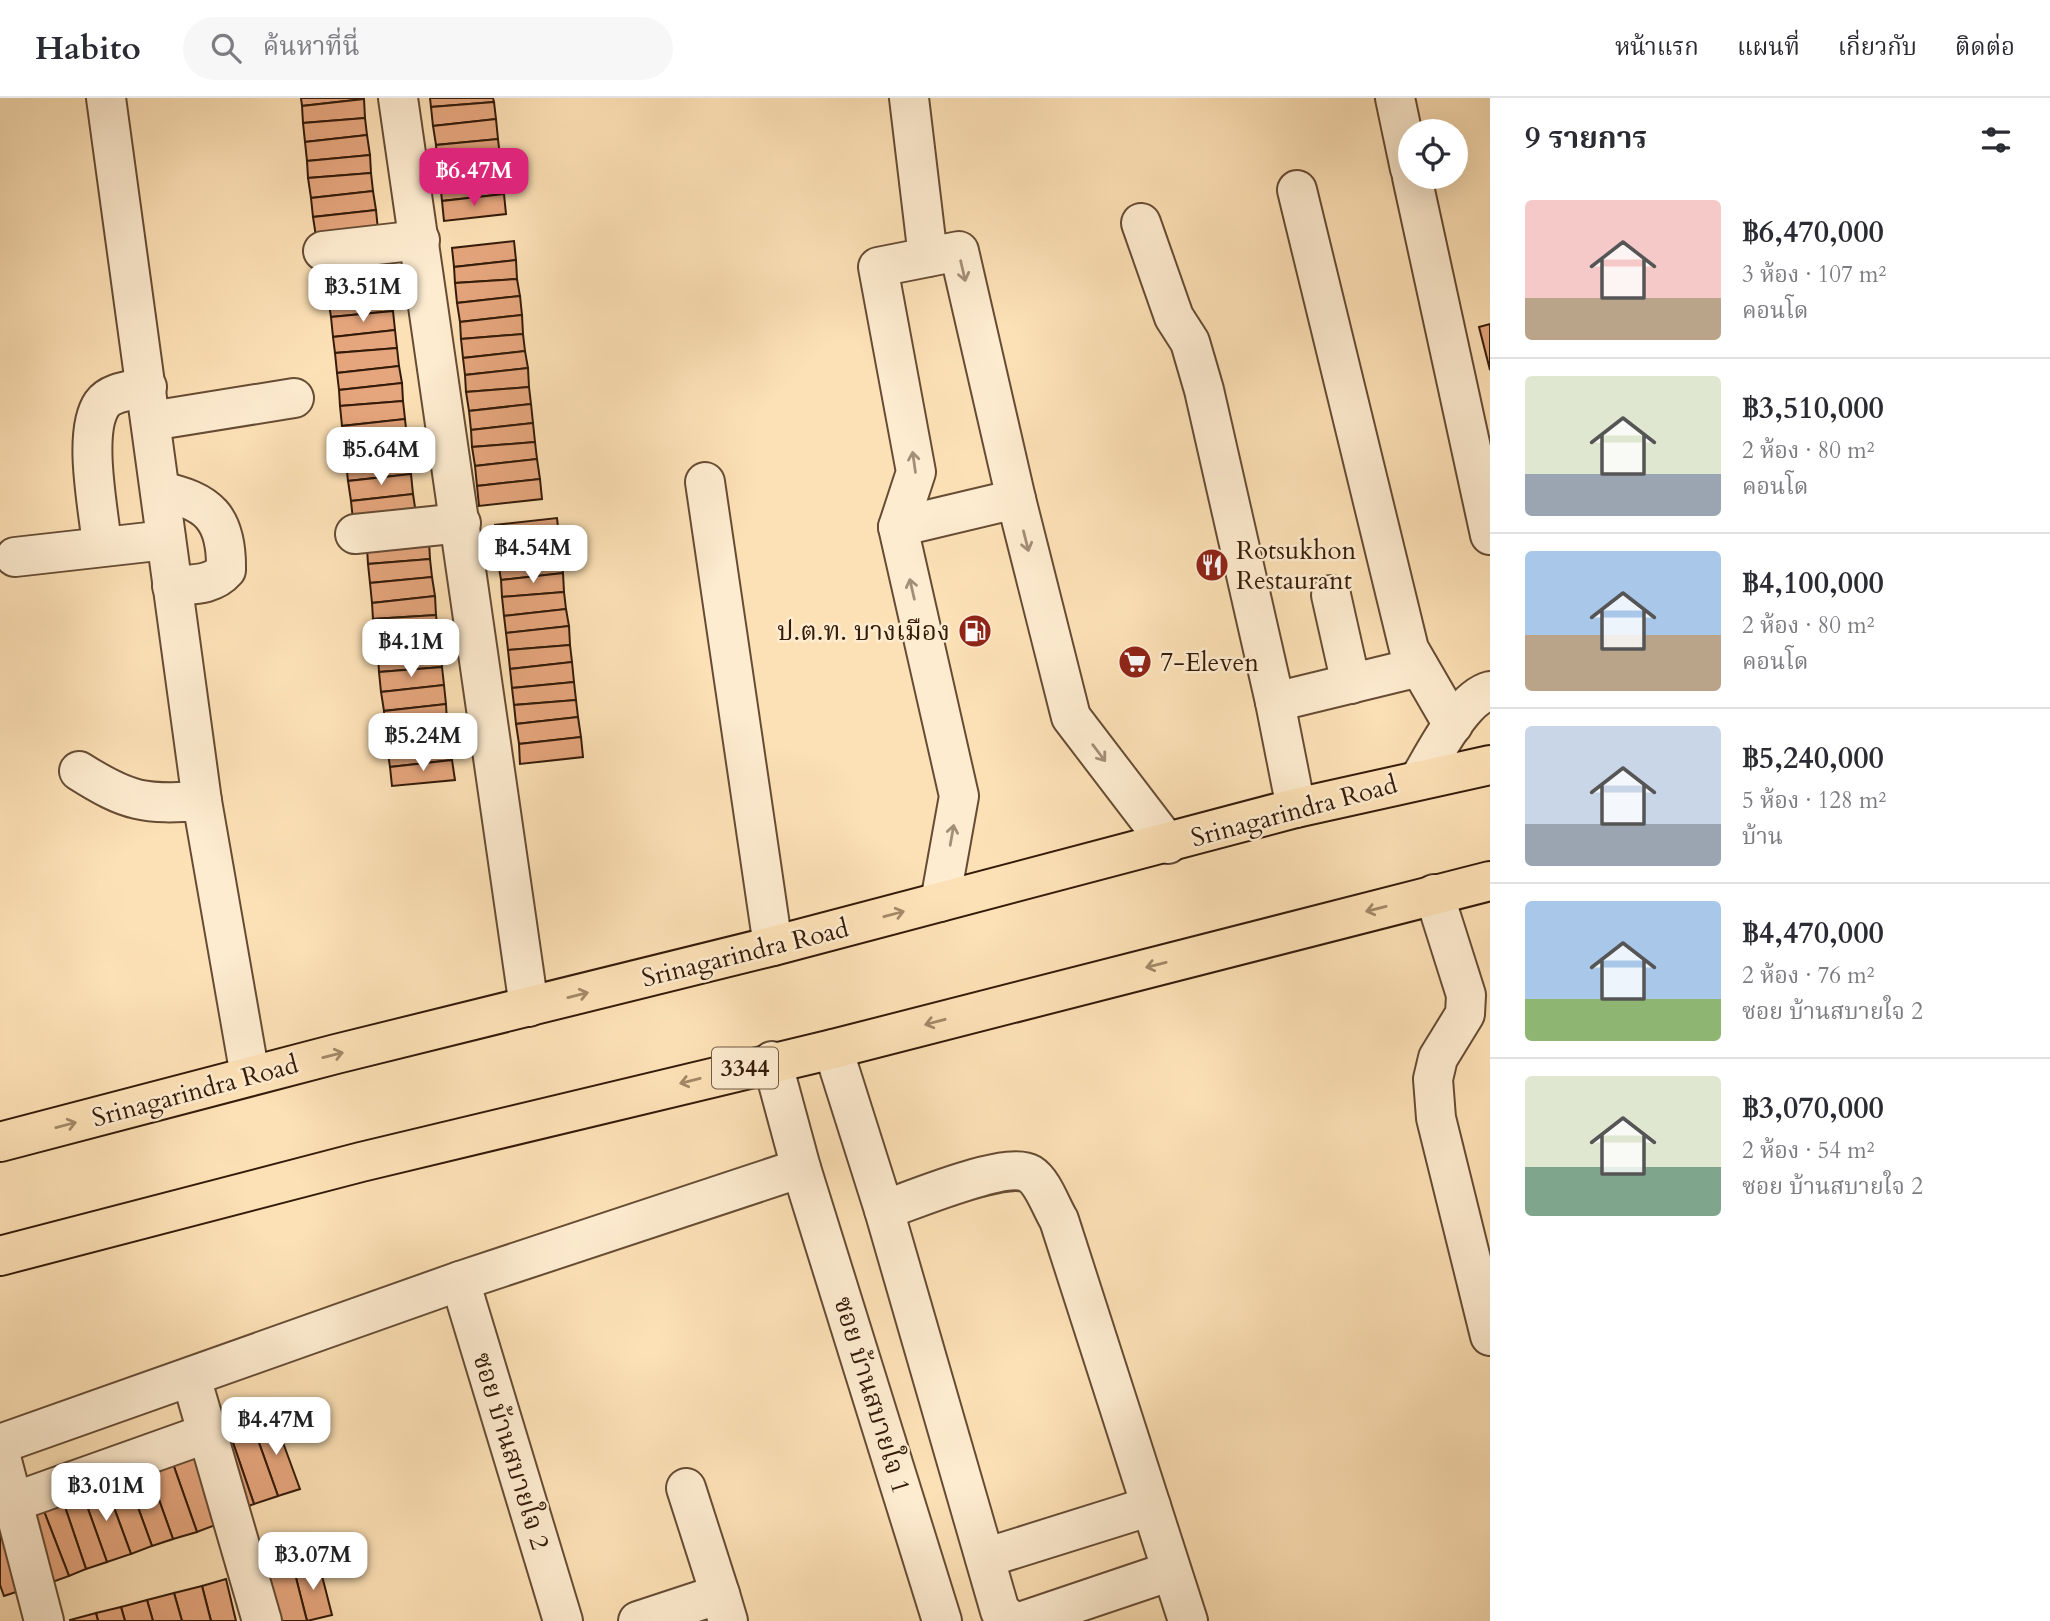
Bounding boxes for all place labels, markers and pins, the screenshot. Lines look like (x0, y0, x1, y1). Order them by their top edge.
pin: ฿6.47M (417, 148, 531, 208)
pin: ฿3.51M (306, 264, 420, 324)
pin: ฿5.64M (324, 428, 438, 487)
pin: ฿4.54M (476, 526, 590, 585)
place label: Rotsukhon Restaurant (1236, 533, 1356, 598)
restaurant icon: Rotsukhon Restaurant (1193, 546, 1231, 584)
fuel station icon: ป.ต.ท. บางเมือง (956, 612, 994, 650)
place label: ป.ต.ท. บางเมือง (777, 614, 950, 649)
pin: ฿4.1M (362, 620, 460, 679)
supermarket icon: 7-Eleven (1116, 643, 1154, 681)
place label: 7-Eleven (1160, 645, 1259, 680)
pin: ฿5.24M (366, 714, 480, 773)
pin: ฿4.47M (219, 1398, 333, 1457)
pin: ฿3.01M (49, 1464, 163, 1523)
pin: ฿3.07M (256, 1532, 370, 1592)

